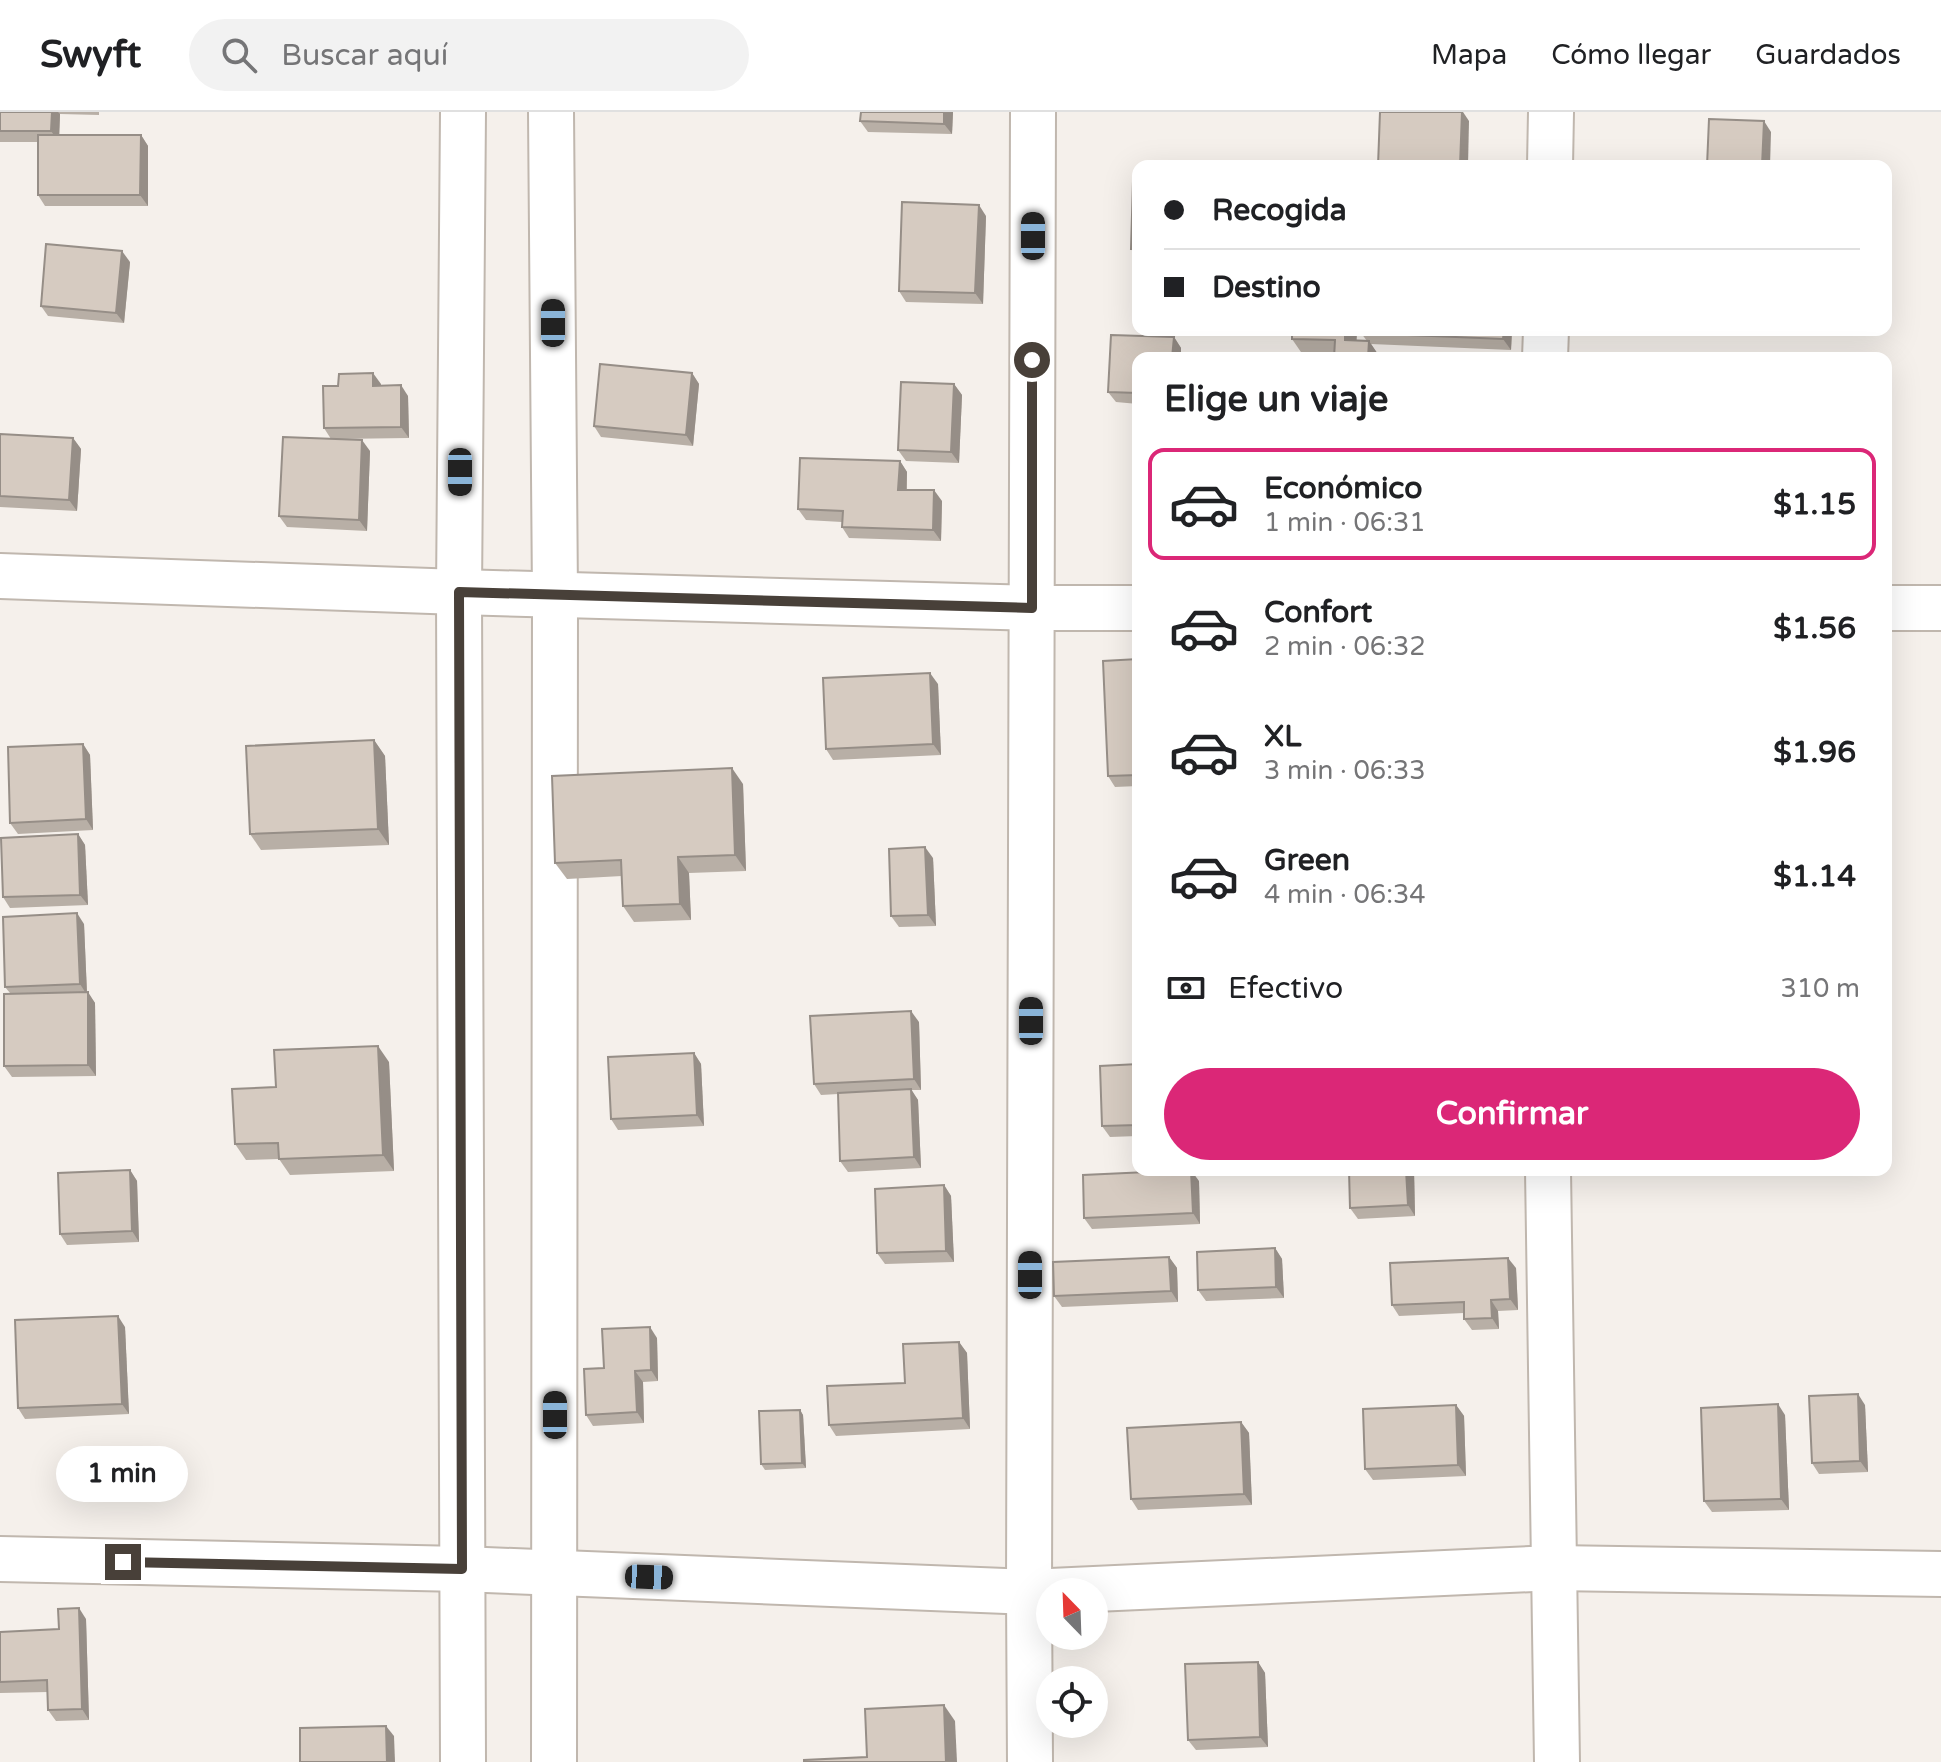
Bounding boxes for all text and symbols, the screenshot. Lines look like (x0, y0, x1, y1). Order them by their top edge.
search box (189, 19, 749, 91)
text: Swyft (40, 32, 141, 78)
icon: search (217, 33, 261, 77)
text: Buscar aquí (281, 37, 448, 74)
text: Mapa (1431, 38, 1507, 72)
text: Cómo llegar (1551, 38, 1711, 72)
text: Guardados (1755, 38, 1901, 72)
text: Recogida (1212, 192, 1347, 229)
car (1021, 212, 1045, 260)
text: Destino (1212, 269, 1321, 306)
car (541, 299, 565, 347)
route start (1014, 342, 1050, 378)
text: Elige un viaje (1164, 378, 1388, 421)
car (448, 448, 472, 496)
icon: car (1168, 468, 1240, 540)
text: Económico (1264, 470, 1422, 507)
text: $1.15 (1773, 486, 1856, 523)
text: 1 min · 06:31 (1264, 507, 1426, 538)
icon: car (1168, 592, 1240, 664)
text: Confort (1264, 594, 1372, 631)
text: $1.56 (1773, 610, 1856, 647)
text: 2 min · 06:32 (1264, 631, 1426, 662)
icon: car (1168, 716, 1240, 788)
text: XL (1264, 718, 1301, 755)
text: $1.96 (1773, 734, 1856, 771)
text: 3 min · 06:33 (1264, 755, 1426, 786)
icon: car (1168, 840, 1240, 912)
text: Green (1264, 842, 1350, 879)
text: $1.14 (1773, 858, 1856, 895)
text: 4 min · 06:34 (1264, 879, 1426, 910)
icon: cash (1164, 966, 1208, 1010)
text: Efectivo (1228, 970, 1343, 1007)
text: 310 m (1780, 973, 1860, 1004)
car (1019, 997, 1043, 1045)
button: Confirmar (1164, 1068, 1860, 1160)
car (1018, 1251, 1042, 1299)
car (543, 1391, 567, 1439)
callout: 1 min (57, 1446, 189, 1502)
text: 1 min (87, 1458, 157, 1489)
route end (105, 1544, 141, 1580)
car (625, 1564, 673, 1590)
north arrow (1036, 1578, 1108, 1650)
map controls (1036, 1578, 1108, 1738)
button: locate (1036, 1666, 1108, 1738)

